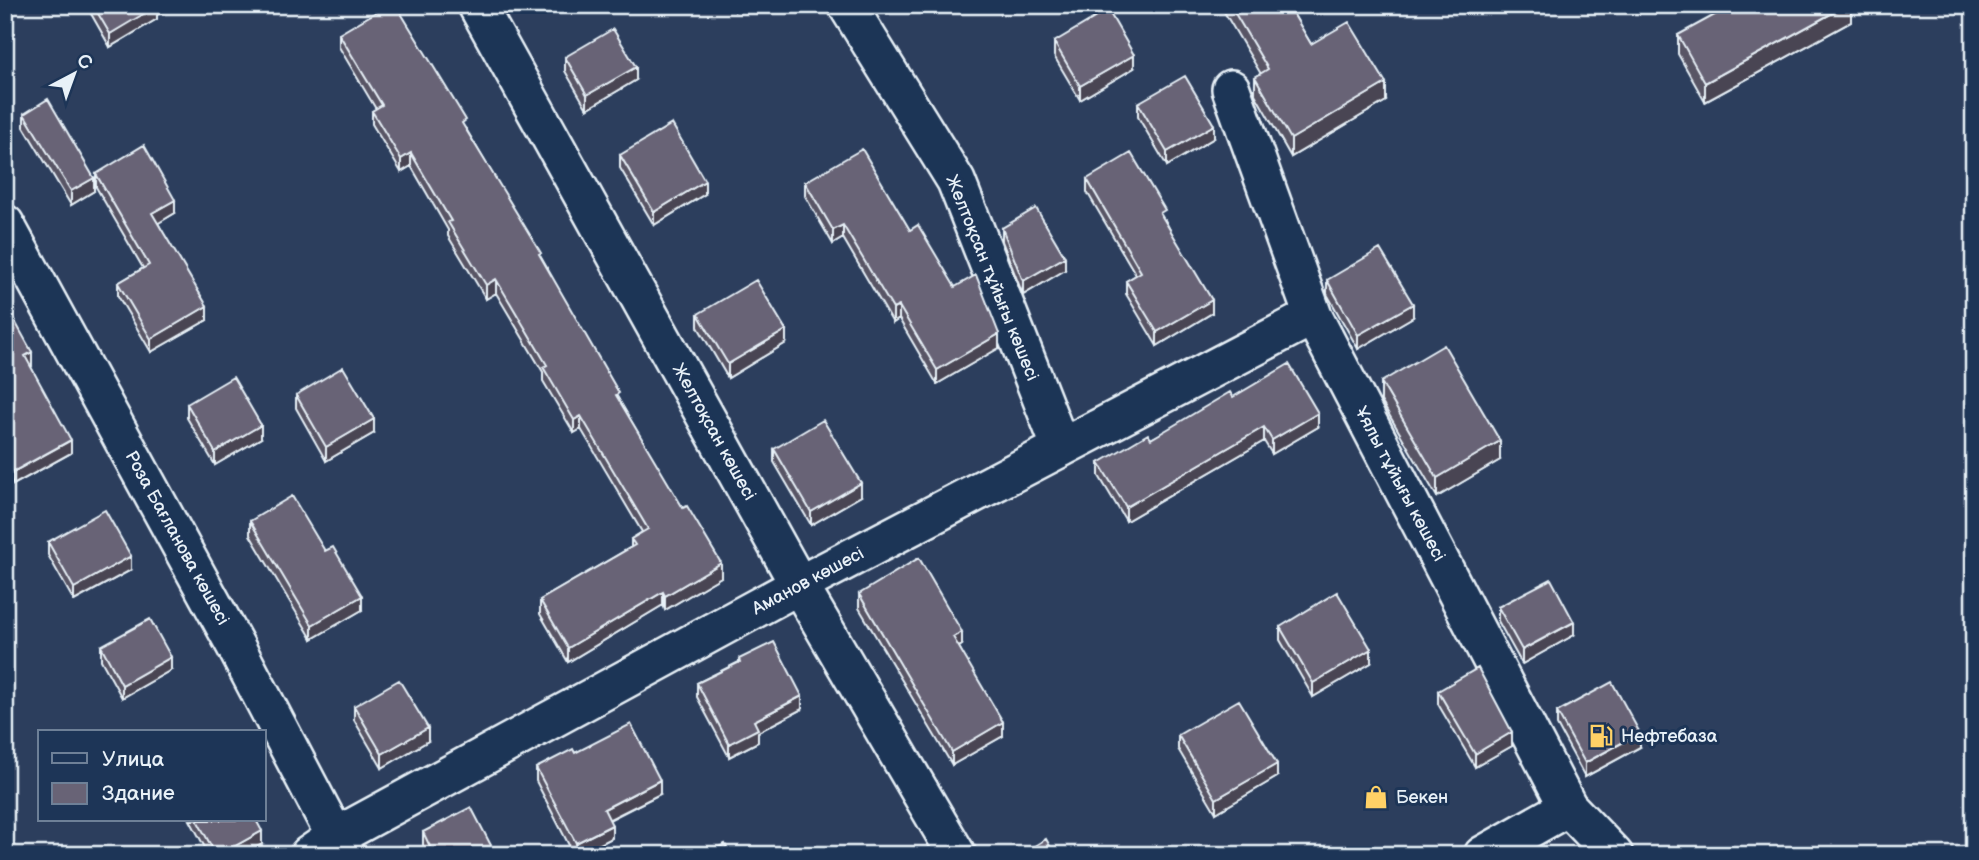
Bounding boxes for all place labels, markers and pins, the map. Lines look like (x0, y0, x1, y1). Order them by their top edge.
fuel station icon: Нефтебаза (1587, 722, 1615, 750)
place label: Нефтебаза (1621, 726, 1718, 747)
shop icon: Бекен (1362, 783, 1390, 811)
place label: Бекен (1396, 787, 1448, 808)

